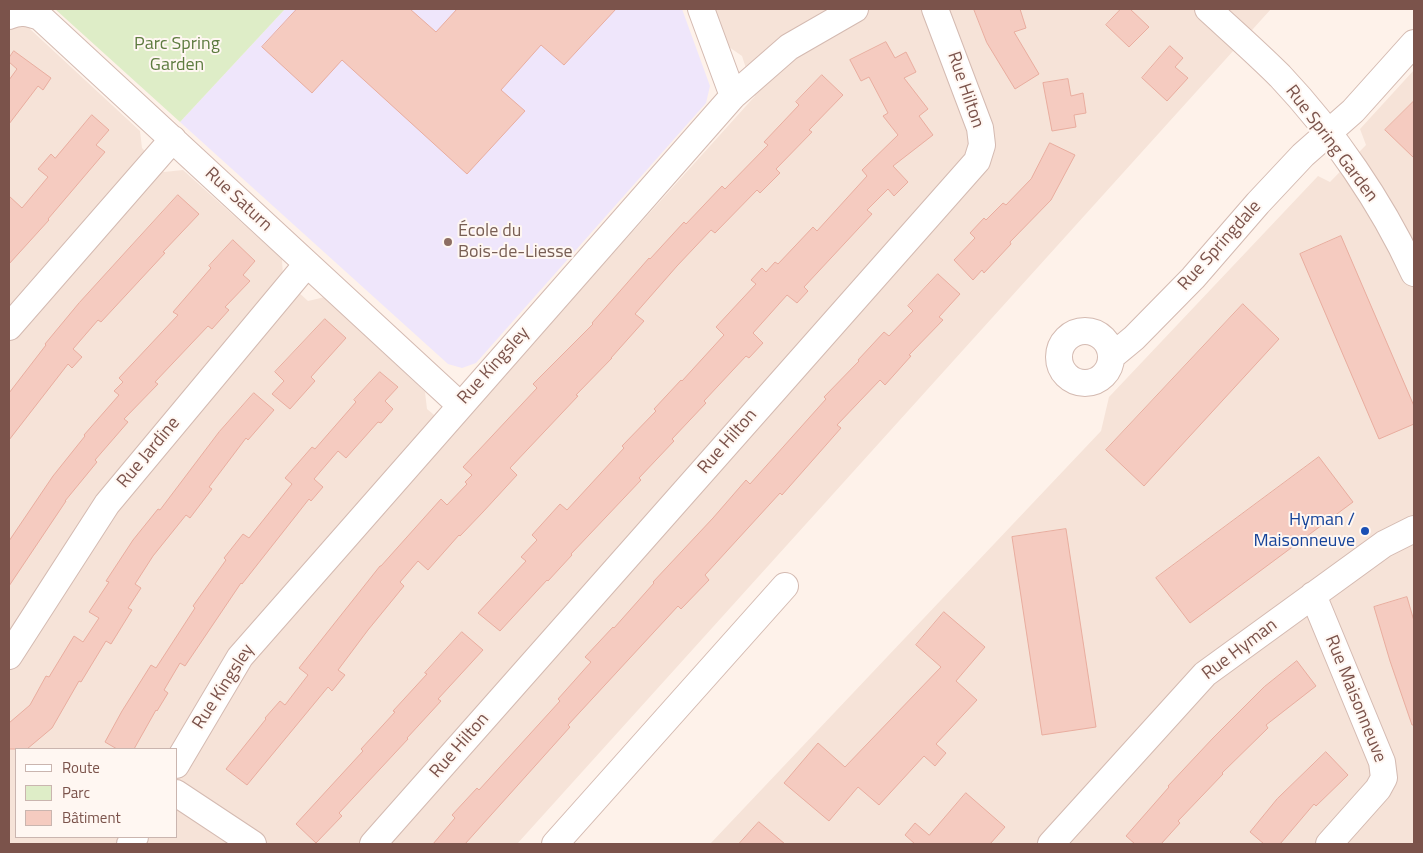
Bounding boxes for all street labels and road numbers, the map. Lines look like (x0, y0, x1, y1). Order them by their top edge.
street label: Rue Hilton (942, 49, 988, 131)
street label: Rue Spring Garden (1280, 81, 1382, 207)
street label: Rue Saturn (200, 163, 276, 237)
street label: Rue Springdale (1174, 197, 1266, 295)
street label: Rue Kingsley (454, 323, 534, 409)
street label: Rue Hilton (694, 405, 762, 479)
street label: Rue Jardine (113, 413, 185, 493)
street label: Rue Hyman (1198, 615, 1282, 685)
street label: Rue Maisonneuve (1320, 632, 1390, 766)
street label: Rue Kingsley (189, 640, 259, 734)
street label: Rue Hilton (426, 709, 494, 783)

